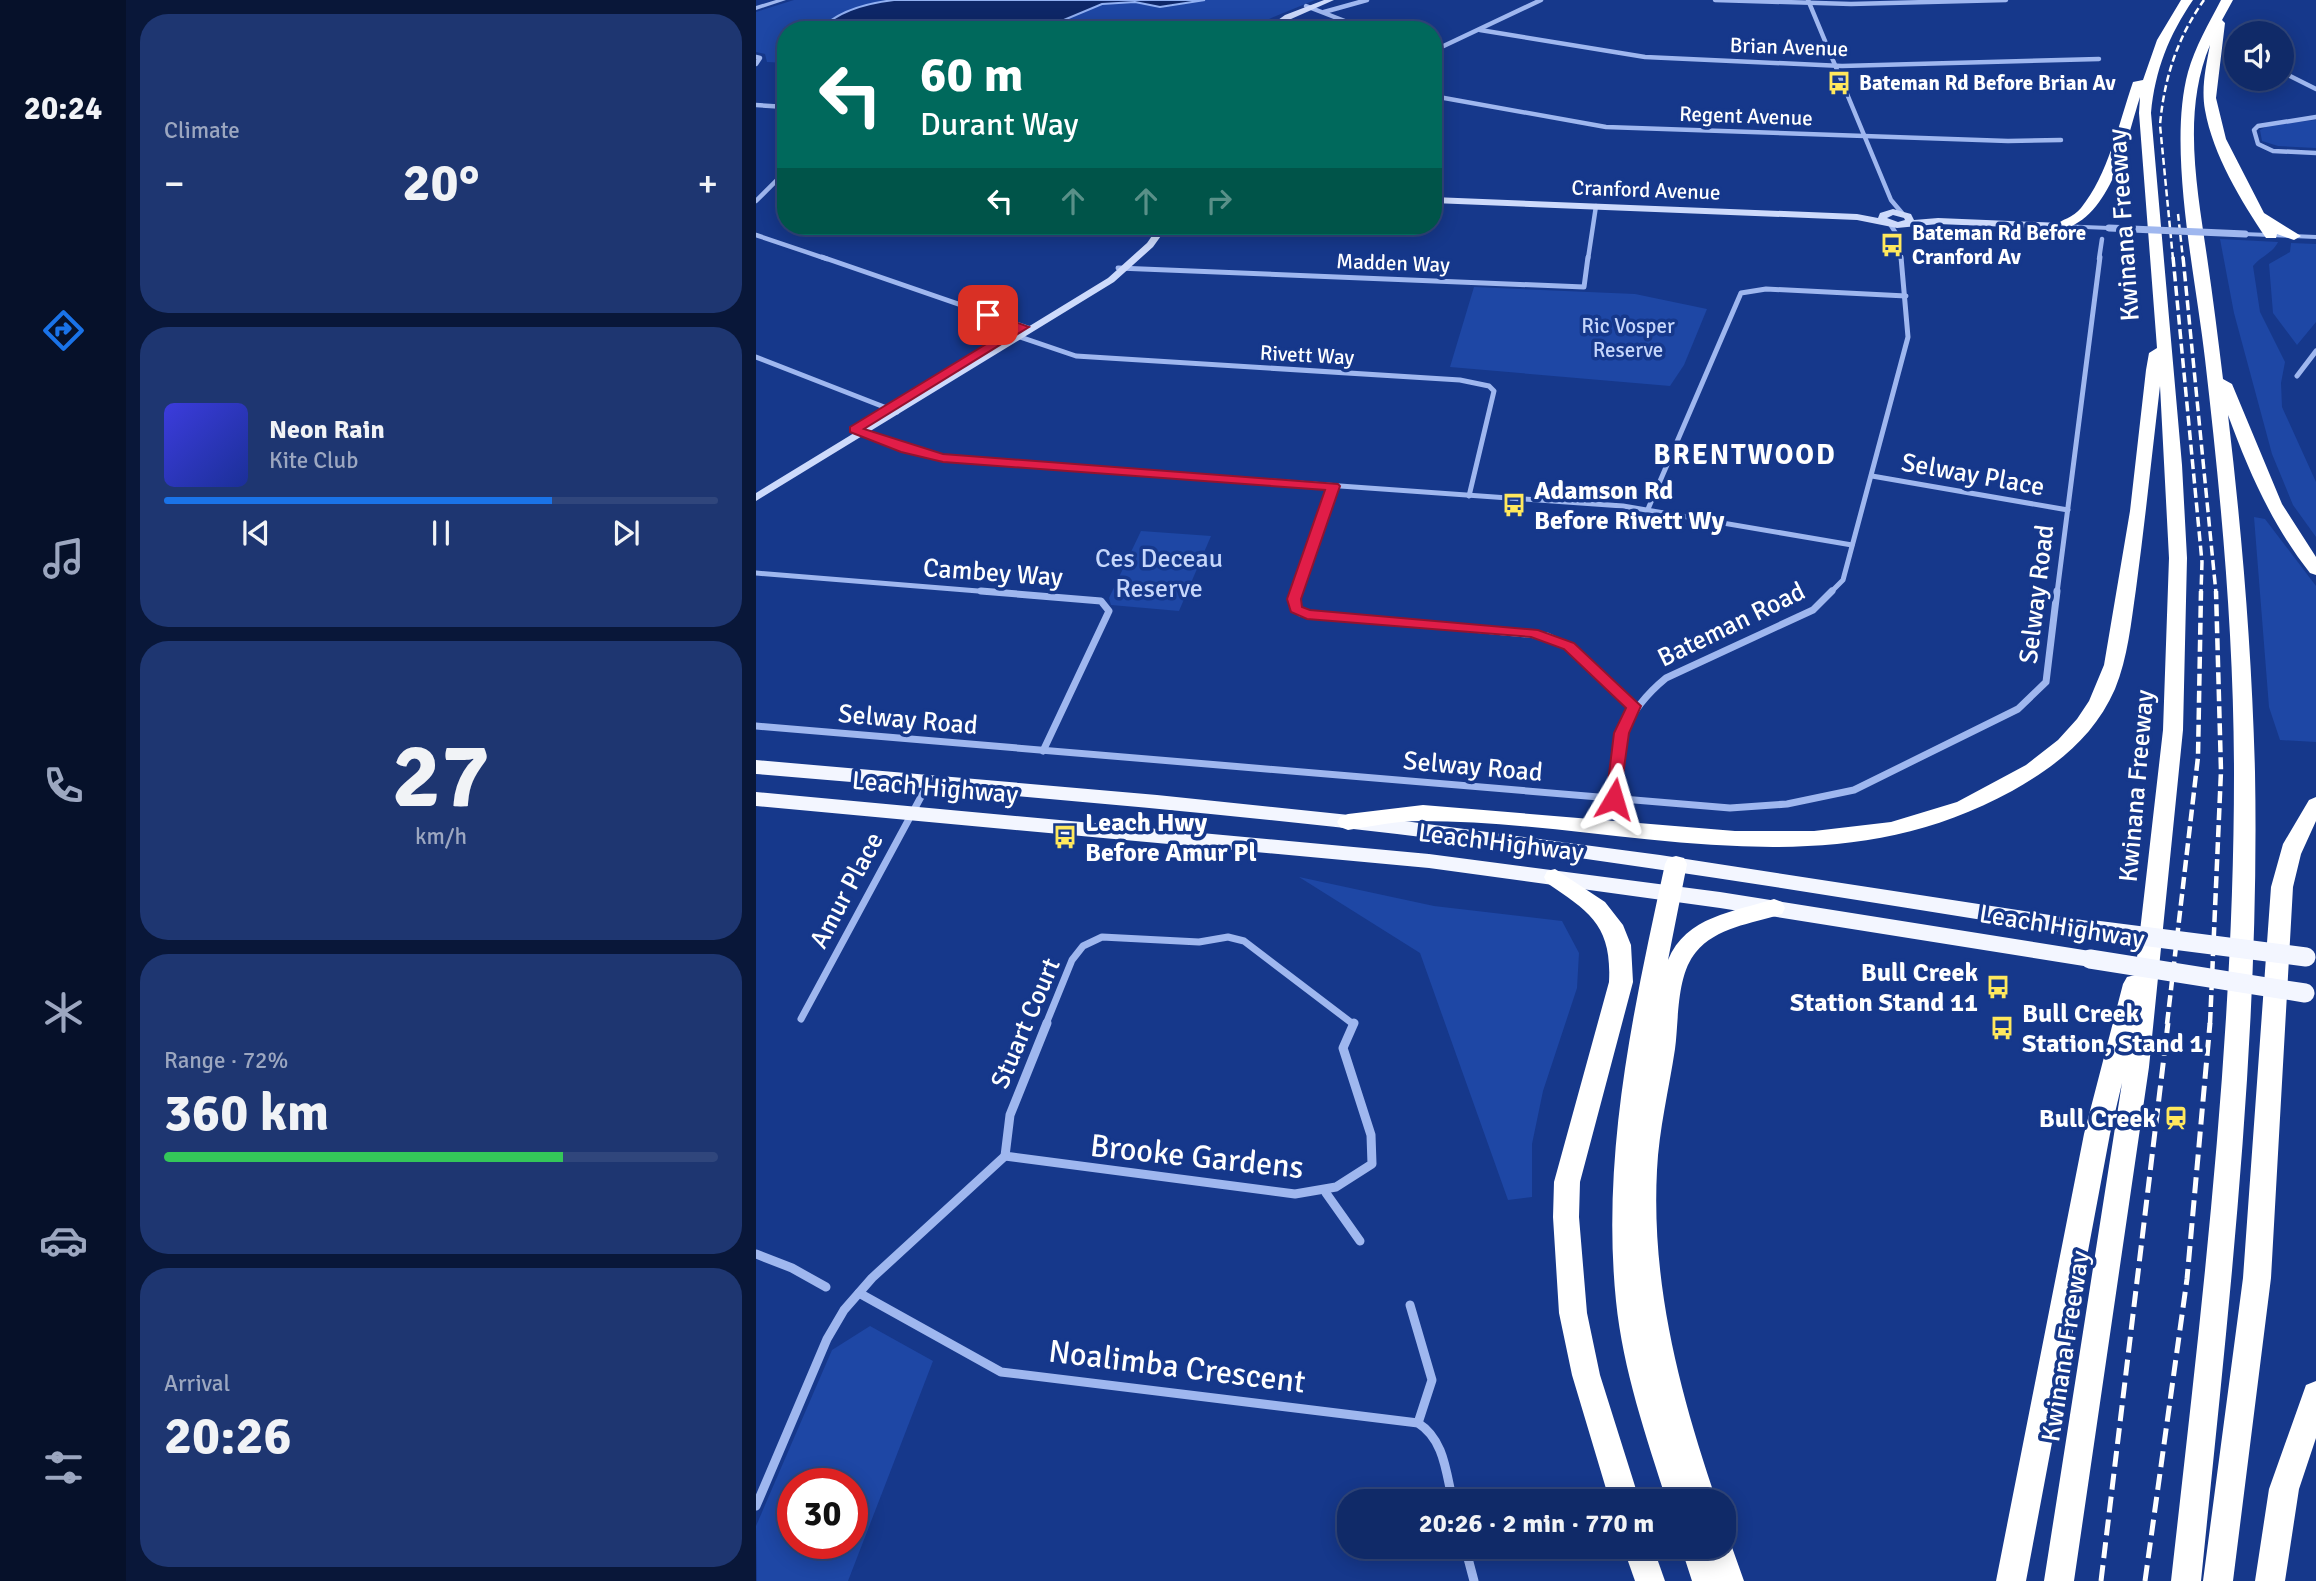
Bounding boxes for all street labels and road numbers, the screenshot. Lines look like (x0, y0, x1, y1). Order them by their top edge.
street label: Brian Avenue (1729, 32, 1849, 62)
street label: Regent Avenue (1679, 101, 1813, 131)
street label: Kwinana Freeway (2101, 128, 2147, 322)
street label: Cranford Avenue (1571, 174, 1721, 206)
street label: Madden Way (1336, 248, 1450, 278)
street label: Rivett Way (1259, 340, 1355, 370)
street label: Selway Place (1899, 447, 2047, 503)
street label: Selway Road (2013, 523, 2061, 665)
street label: Cambey Way (922, 552, 1064, 594)
street label: Bateman Road (1653, 575, 1810, 674)
street label: Kwinana Freeway (2113, 689, 2161, 884)
street label: Selway Road (837, 698, 979, 742)
street label: Selway Road (1402, 745, 1544, 789)
street label: Leach Highway (850, 765, 1019, 811)
street label: Leach Highway (1416, 817, 1586, 869)
street label: Amur Place (803, 827, 891, 954)
street label: Leach Highway (1977, 898, 2147, 956)
street label: Stuart Court (984, 953, 1068, 1093)
street label: Brooke Gardens (1088, 1126, 1306, 1187)
street label: Kwinana Freeway (2035, 1248, 2097, 1444)
street label: Noalimba Crescent (1046, 1331, 1308, 1402)

